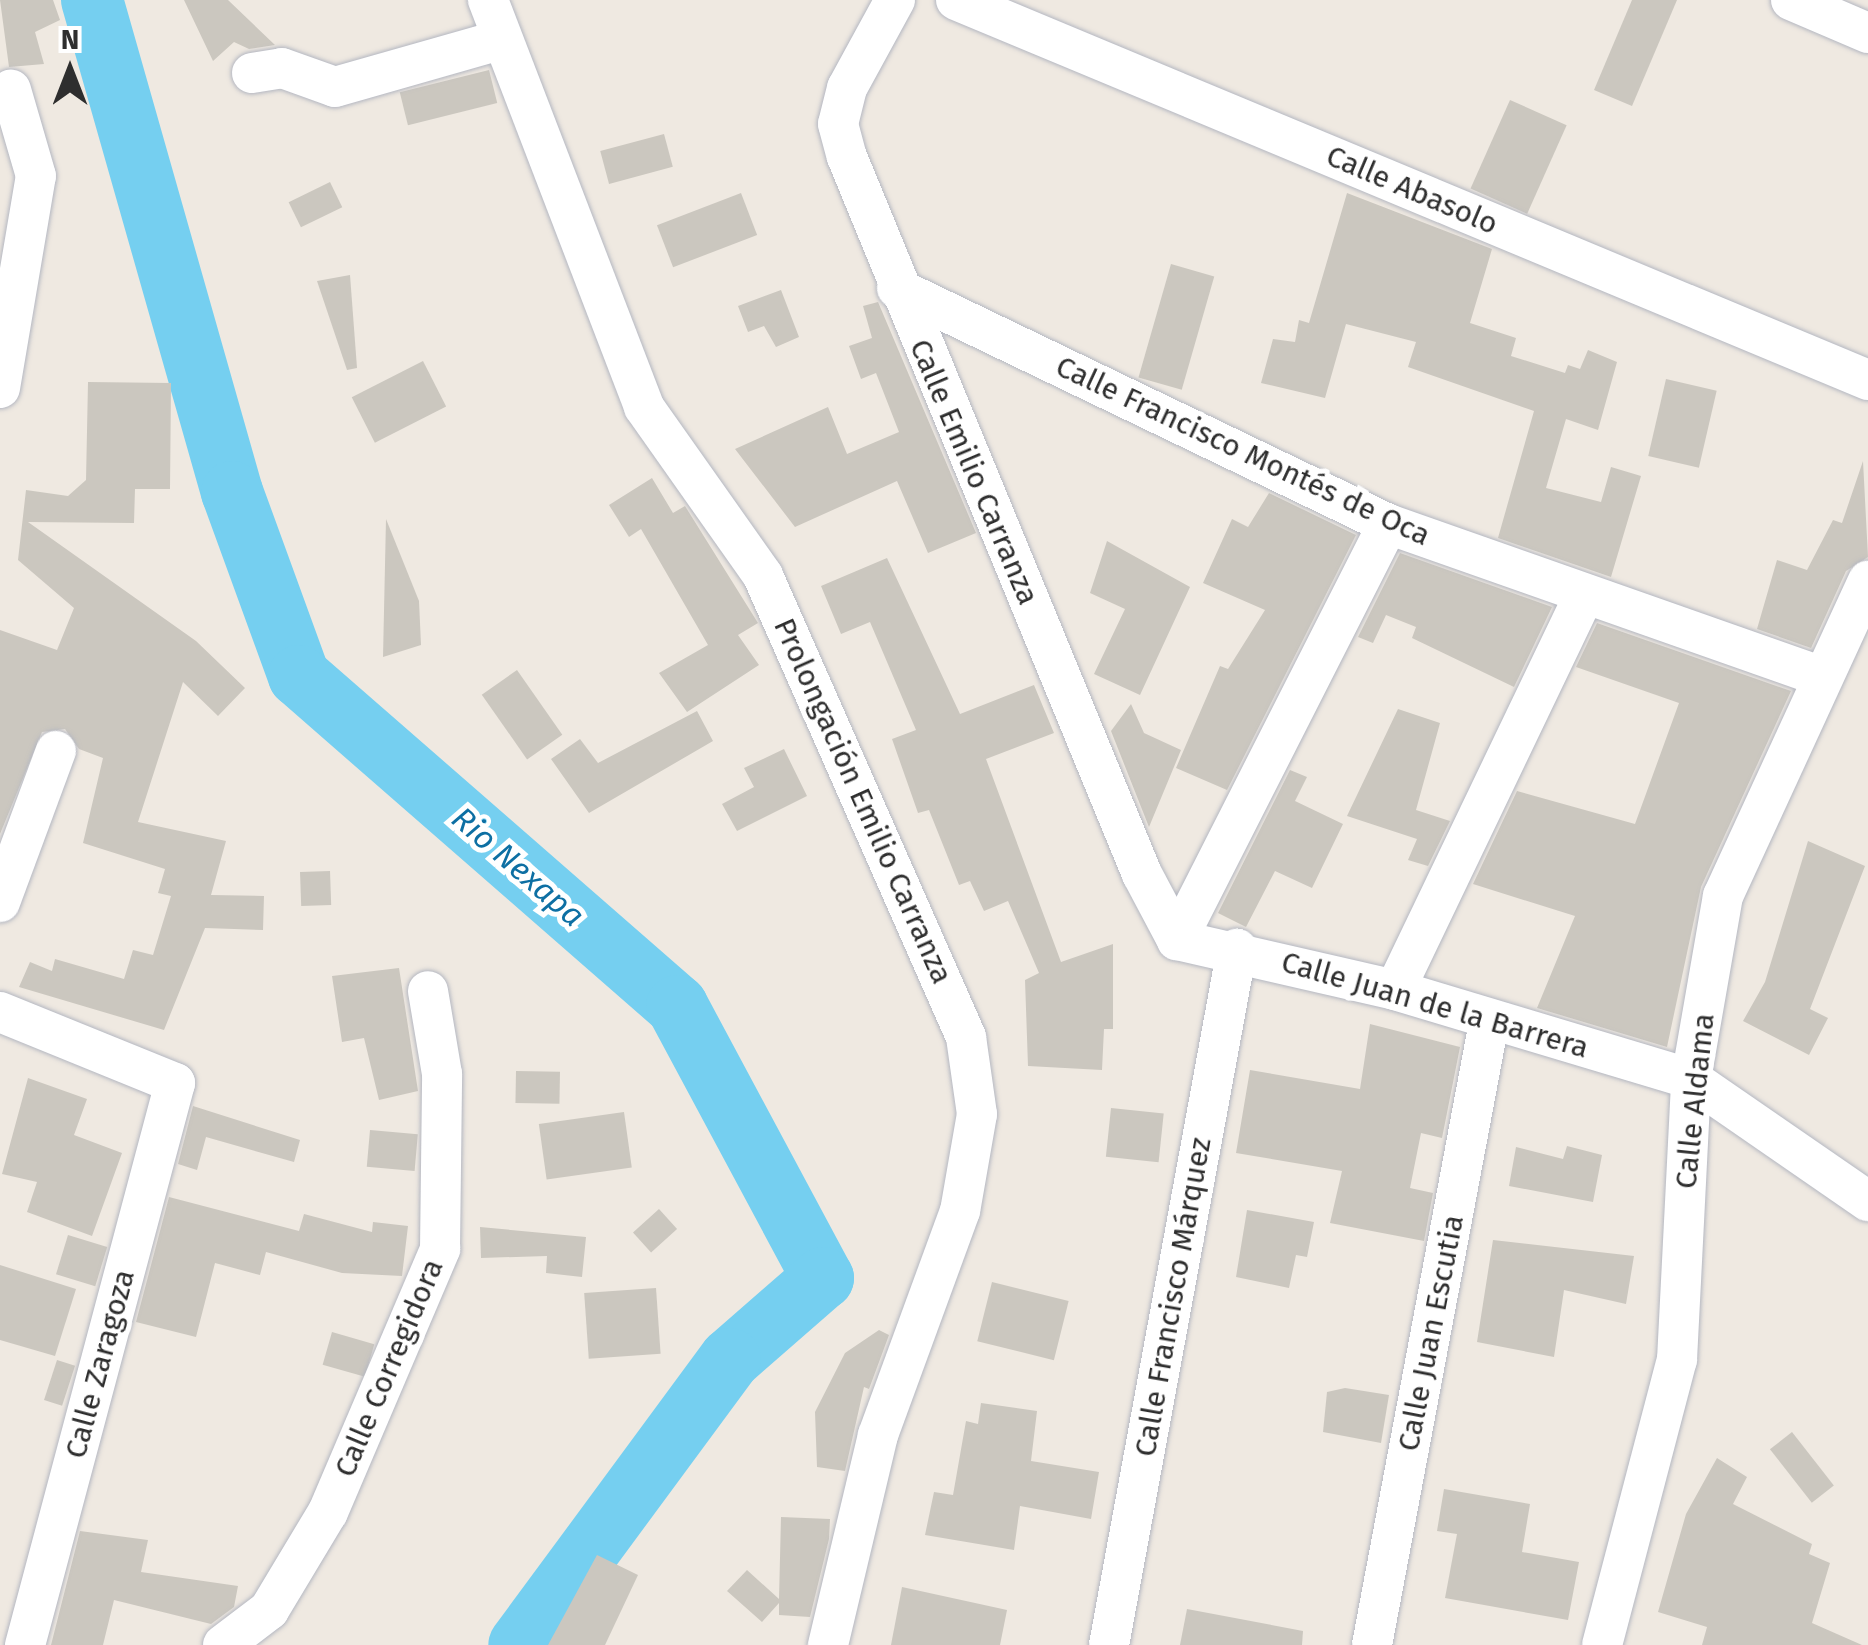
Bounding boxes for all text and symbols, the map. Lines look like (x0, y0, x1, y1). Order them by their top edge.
north arrow (20, 20, 120, 120)
text: N (61, 23, 79, 56)
street label: Calle Abasolo (1321, 138, 1503, 242)
street label: Calle Emilio Carranza (902, 334, 1046, 610)
street label: Calle Francisco Montés de Oca (1050, 348, 1436, 554)
street label: Prolongación Emilio Carranza (766, 613, 960, 989)
water label: Rio Nexapa (444, 799, 592, 935)
street label: Calle Juan de la Barrera (1277, 944, 1593, 1066)
street label: Calle Aldama (1668, 1011, 1722, 1191)
street label: Calle Francisco Márquez (1127, 1135, 1219, 1459)
street label: Calle Juan Escutia (1390, 1212, 1472, 1454)
street label: Calle Corregidora (327, 1254, 451, 1482)
street label: Calle Zaragoza (58, 1266, 142, 1462)

